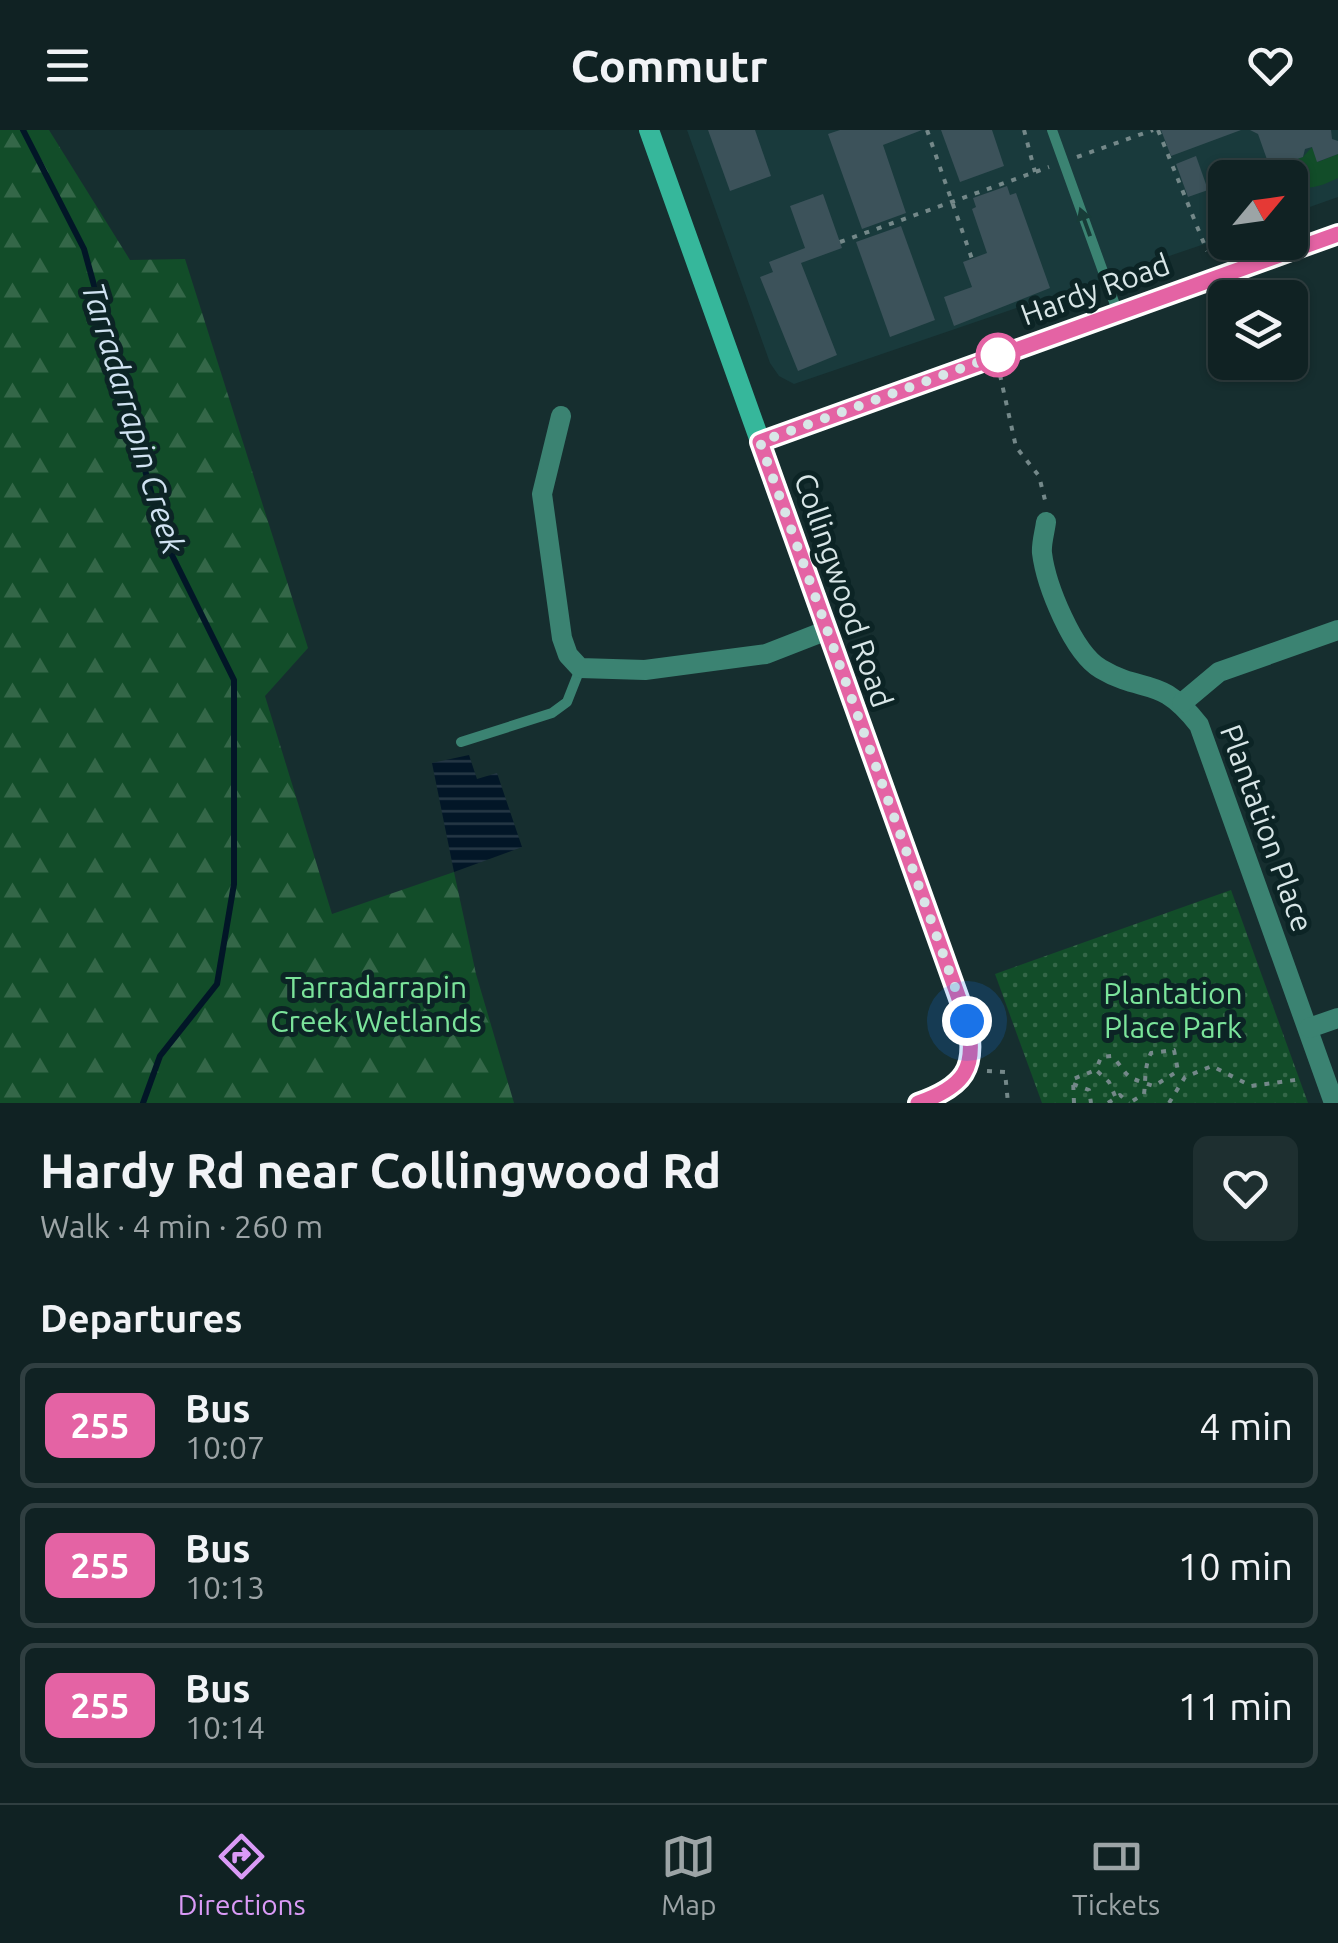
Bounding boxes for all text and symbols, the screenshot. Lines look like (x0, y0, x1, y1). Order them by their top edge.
icon: menu (40, 38, 95, 93)
icon: heart (1243, 38, 1298, 93)
text: Commutr (570, 40, 768, 91)
north arrow (1208, 160, 1308, 260)
map controls (1208, 160, 1308, 380)
one-way arrow (1077, 206, 1092, 236)
street label: Hardy Road (1016, 246, 1174, 332)
water label: Tarradarrapin Creek (76, 278, 193, 559)
button: layers (1208, 280, 1308, 380)
unlabelled marker (977, 334, 1019, 376)
street label: Collingwood Road (788, 469, 900, 711)
street label: Plantation Place (1214, 720, 1320, 936)
park label: Tarradarrapin Creek Wetlands (270, 970, 482, 1038)
park label: Plantation Place Park (1103, 976, 1243, 1044)
your location (942, 996, 992, 1046)
button: heart (1193, 1136, 1298, 1241)
text: Hardy Rd near Collingwood Rd (40, 1143, 721, 1197)
text: Walk · 4 min · 260 m (40, 1208, 323, 1244)
text: Departures (40, 1297, 242, 1339)
text: Bus (185, 1387, 250, 1429)
text: 255 (70, 1405, 130, 1445)
text: 4 min (1199, 1405, 1293, 1447)
text: 10:07 (185, 1429, 265, 1465)
text: Bus (185, 1527, 250, 1569)
text: 255 (70, 1545, 130, 1585)
text: 10 min (1178, 1545, 1293, 1587)
text: 10:13 (185, 1569, 265, 1605)
text: Bus (185, 1667, 250, 1709)
text: 255 (70, 1685, 130, 1725)
text: 11 min (1178, 1685, 1293, 1727)
text: 10:14 (185, 1709, 265, 1745)
tab: Directions (178, 1829, 306, 1920)
tab: Map (661, 1829, 716, 1920)
tab: Tickets (1072, 1829, 1160, 1920)

